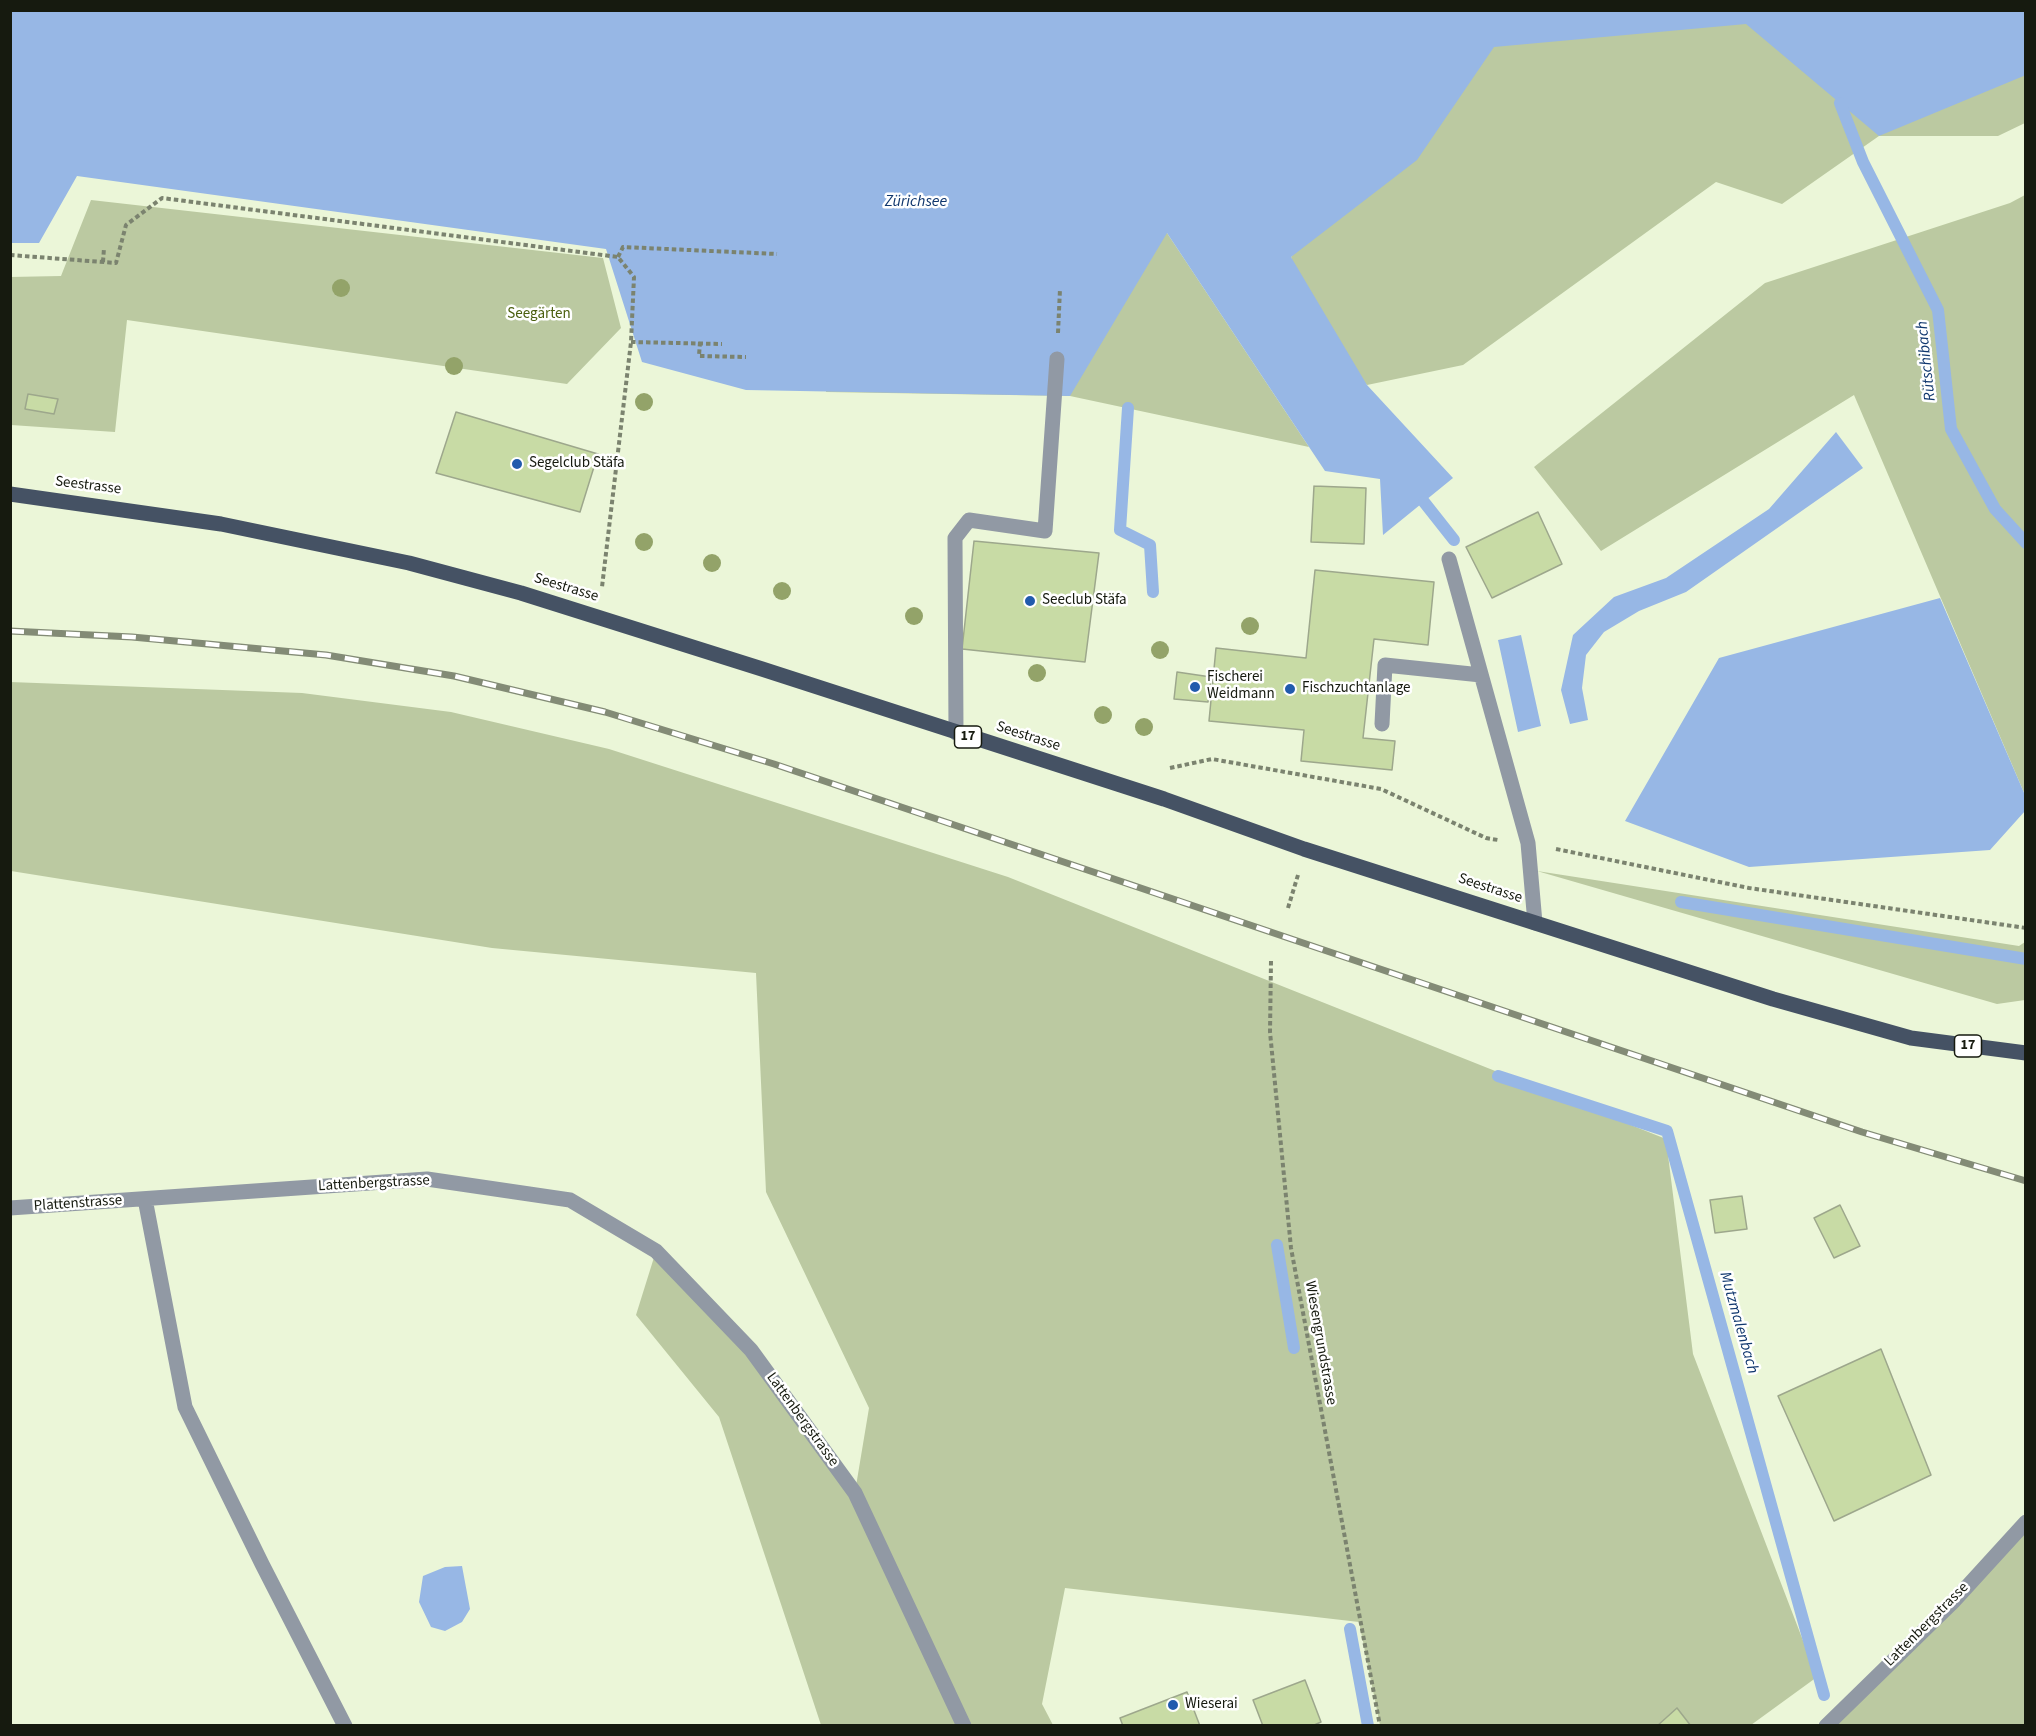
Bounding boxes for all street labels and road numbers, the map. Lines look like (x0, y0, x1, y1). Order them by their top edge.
street label: Seestrasse (54, 473, 122, 499)
street label: Seestrasse (532, 570, 600, 606)
street label: Seestrasse (994, 718, 1062, 756)
road number: 17 (954, 726, 982, 748)
street label: Seestrasse (1456, 870, 1524, 908)
road number: 17 (1954, 1035, 1982, 1057)
street label: Lattenbergstrasse (318, 1172, 430, 1196)
street label: Plattenstrasse (33, 1192, 123, 1216)
street label: Wiesengrundstrasse (1300, 1280, 1340, 1406)
street label: Lattenbergstrasse (762, 1370, 842, 1470)
street label: Lattenbergstrasse (1881, 1579, 1973, 1671)

